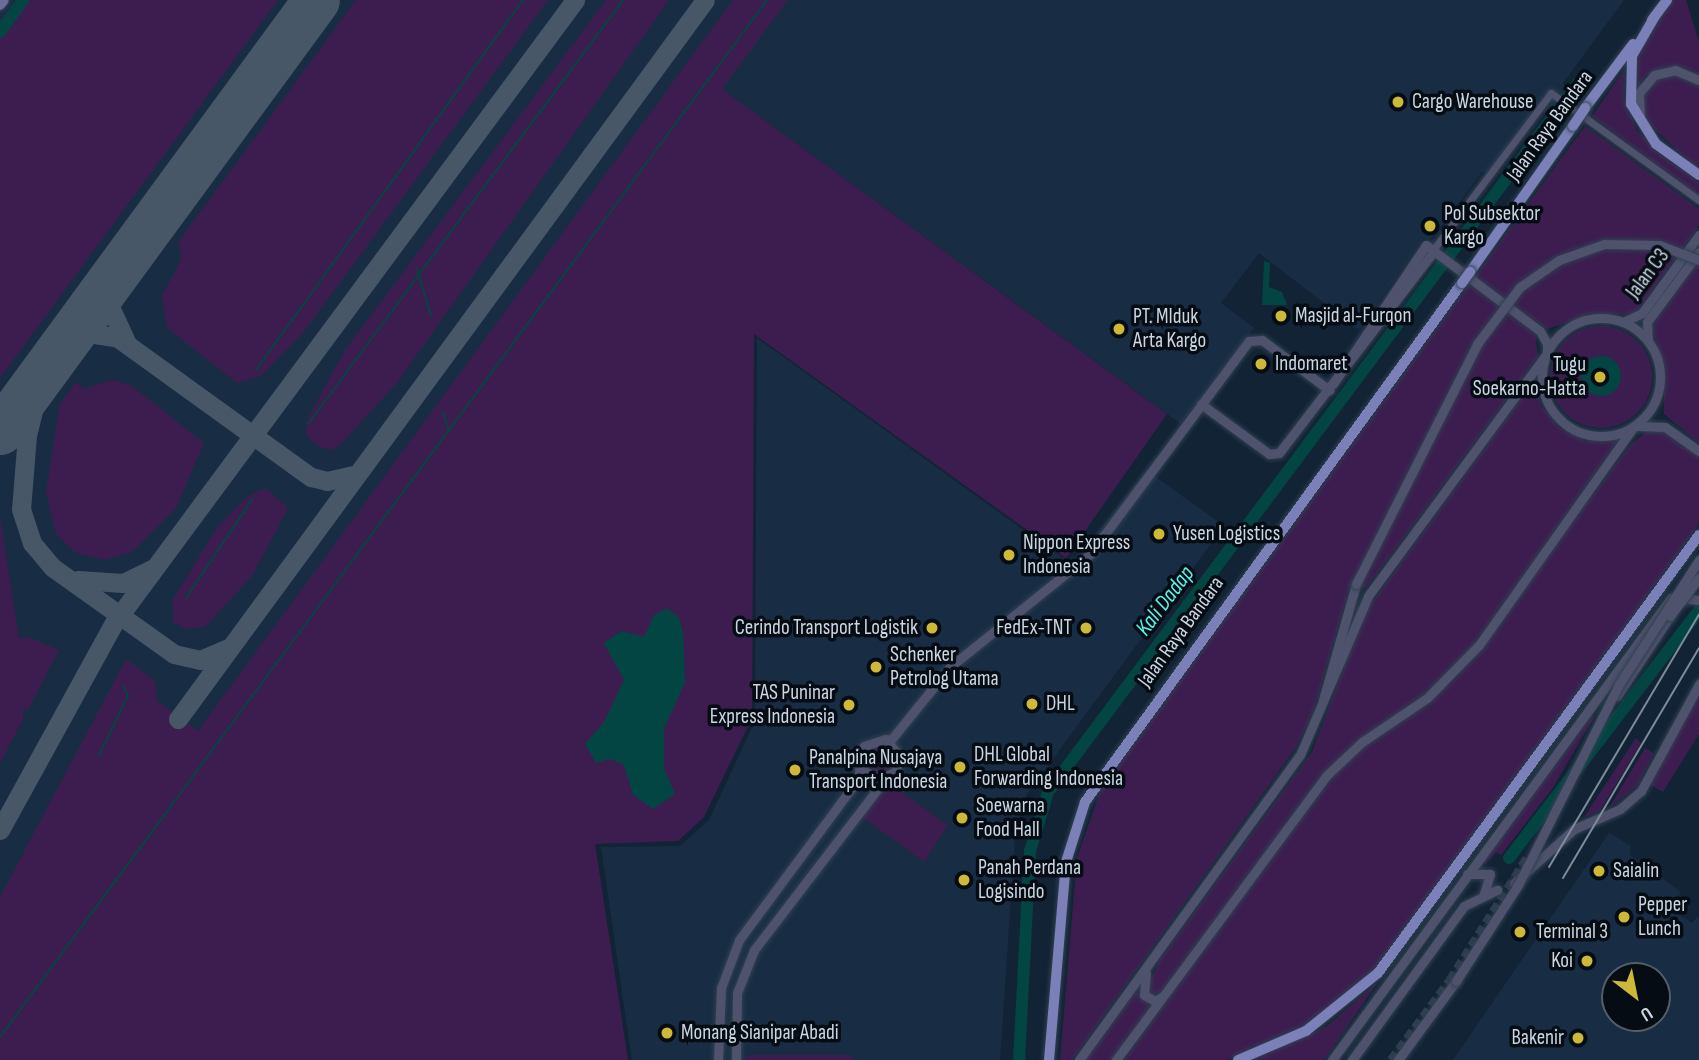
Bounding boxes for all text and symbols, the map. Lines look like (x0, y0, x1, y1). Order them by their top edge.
street label: Jalan Raya Bandara (1501, 66, 1599, 186)
place label: Cargo Warehouse (1412, 89, 1534, 115)
marker: Cargo Warehouse (1390, 94, 1406, 110)
place label: Pol Subsektor Kargo (1444, 201, 1540, 251)
marker: Pol Subsektor Kargo (1422, 218, 1438, 234)
street label: Jalan C3 (1621, 244, 1675, 304)
place label: Masjid al-Furqon (1295, 303, 1411, 329)
place label: PT. MIduk Arta Kargo (1133, 304, 1206, 354)
marker: Masjid al-Furqon (1273, 308, 1289, 324)
marker: PT. MIduk Arta Kargo (1111, 321, 1127, 337)
place label: Indomaret (1275, 351, 1348, 377)
place label: Tugu Soekarno-Hatta (1473, 352, 1586, 402)
marker: Indomaret (1253, 356, 1269, 372)
marker: Tugu Soekarno-Hatta (1592, 369, 1608, 385)
place label: Yusen Logistics (1173, 521, 1280, 547)
marker: Yusen Logistics (1151, 526, 1167, 542)
place label: Nippon Express Indonesia (1023, 530, 1130, 580)
marker: Nippon Express Indonesia (1001, 547, 1017, 563)
water label: Kali Dadap (1130, 561, 1200, 641)
street label: Jalan Raya Bandara (1132, 572, 1230, 692)
place label: Cerindo Transport Logistik (735, 615, 918, 641)
place label: FedEx-TNT (996, 615, 1072, 641)
marker: Cerindo Transport Logistik (924, 620, 940, 636)
marker: FedEx-TNT (1078, 620, 1094, 636)
place label: Schenker Petrolog Utama (890, 642, 999, 692)
marker: Schenker Petrolog Utama (868, 659, 884, 675)
place label: TAS Puninar Express Indonesia (710, 680, 835, 730)
place label: DHL (1046, 691, 1075, 717)
marker: DHL (1024, 696, 1040, 712)
marker: TAS Puninar Express Indonesia (841, 697, 857, 713)
place label: DHL Global Forwarding Indonesia (974, 742, 1123, 792)
place label: Panalpina Nusajaya Transport Indonesia (809, 745, 947, 795)
marker: DHL Global Forwarding Indonesia (952, 759, 968, 775)
marker: Panalpina Nusajaya Transport Indonesia (787, 762, 803, 778)
place label: Soewarna Food Hall (976, 793, 1045, 843)
marker: Soewarna Food Hall (954, 810, 970, 826)
place label: Panah Perdana Logisindo (978, 855, 1081, 905)
place label: Saialin (1613, 858, 1659, 884)
marker: Saialin (1591, 863, 1607, 879)
marker: Panah Perdana Logisindo (956, 872, 972, 888)
place label: Pepper Lunch (1638, 892, 1687, 942)
marker: Pepper Lunch (1616, 909, 1632, 925)
place label: Terminal 3 (1536, 919, 1608, 945)
marker: Terminal 3 (1510, 922, 1530, 942)
place label: Koi (1551, 948, 1573, 974)
marker: Koi (1579, 953, 1595, 969)
north arrow (1601, 962, 1671, 1032)
text: U (1636, 1001, 1657, 1026)
place label: Monang Sianipar Abadi (681, 1020, 839, 1046)
marker: Monang Sianipar Abadi (659, 1025, 675, 1041)
place label: Bakenir (1511, 1025, 1564, 1051)
marker: Bakenir (1570, 1030, 1586, 1046)

